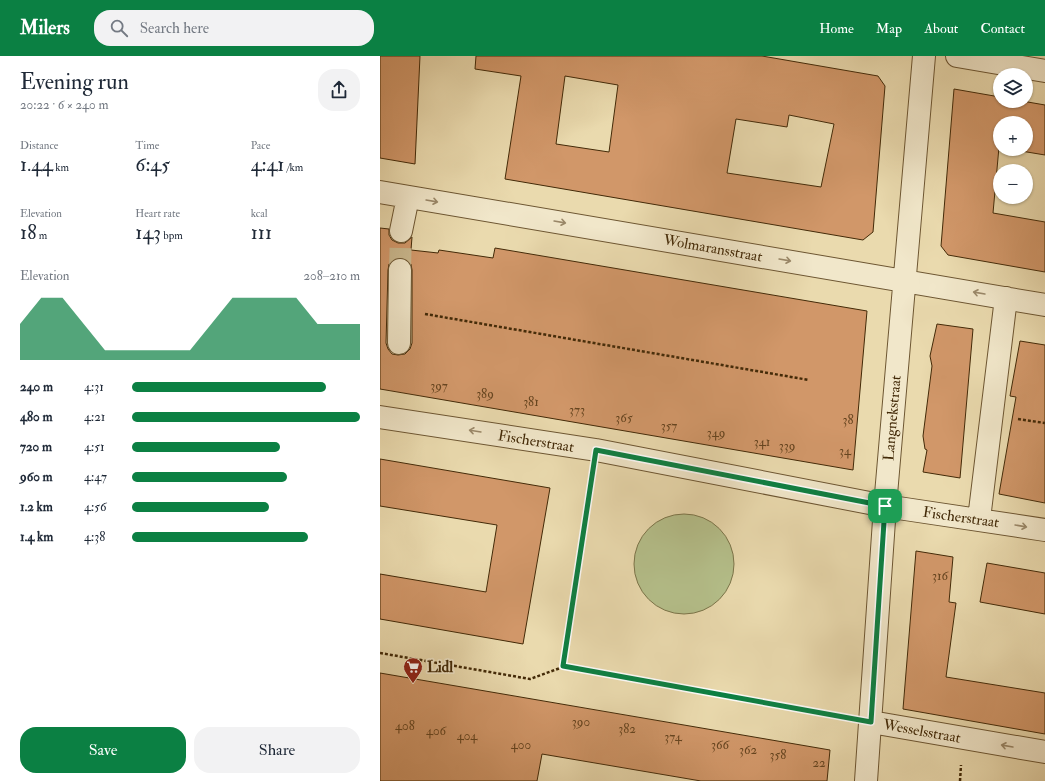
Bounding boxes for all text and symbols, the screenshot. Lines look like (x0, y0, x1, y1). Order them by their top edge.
search box (94, 10, 374, 46)
text: Milers (20, 16, 70, 40)
icon: search (108, 17, 130, 39)
text: Search here (140, 19, 209, 38)
text: Home (819, 20, 854, 37)
text: Map (876, 20, 902, 37)
text: About (924, 20, 958, 37)
text: Contact (980, 20, 1025, 37)
text: Evening run (20, 68, 129, 96)
map controls (993, 68, 1033, 204)
button: layers (993, 68, 1033, 108)
button: share (318, 69, 360, 111)
text: 20:22 · 6 × 240 m (20, 97, 109, 113)
button: + (993, 116, 1033, 156)
text: Distance (20, 139, 58, 152)
text: Time (135, 139, 159, 152)
text: Pace (251, 139, 270, 152)
text: 1.44 (20, 152, 53, 177)
text: 6:45 (135, 152, 170, 177)
text: 4:41 (251, 152, 284, 177)
text: km (53, 161, 69, 174)
text: /km (284, 161, 303, 174)
button: − (993, 164, 1033, 204)
one-way arrow (425, 197, 438, 205)
text: Elevation (20, 207, 62, 220)
text: Heart rate (135, 207, 180, 220)
text: kcal (251, 207, 268, 220)
one-way arrow (554, 219, 567, 227)
text: 18 (20, 220, 37, 245)
text: 143 (135, 220, 161, 245)
text: 111 (251, 220, 272, 245)
text: m (37, 229, 47, 242)
text: bpm (161, 229, 183, 242)
street label: Wolmaransstraat (661, 230, 764, 267)
one-way arrow (778, 256, 791, 264)
text: Elevation (20, 268, 70, 284)
text: 208–210 m (303, 268, 360, 284)
one-way arrow (973, 289, 986, 297)
street label: Langnekstraat (879, 374, 906, 462)
house number: 397 (430, 378, 448, 394)
text: 240 m (20, 379, 53, 395)
text: 4:31 (84, 379, 104, 395)
house number: 389 (476, 386, 494, 402)
house number: 381 (523, 394, 539, 410)
house number: 373 (569, 402, 585, 418)
text: 480 m (20, 409, 53, 425)
text: 4:21 (84, 409, 105, 425)
house number: 365 (615, 410, 633, 426)
house number: 38 (842, 412, 854, 428)
house number: 357 (661, 418, 677, 434)
house number: 349 (707, 425, 725, 441)
street label: Fischerstraat (496, 426, 576, 457)
one-way arrow (469, 427, 482, 435)
house number: 341 (754, 434, 771, 450)
house number: 339 (779, 438, 795, 454)
text: 720 m (20, 439, 52, 455)
text: 4:51 (84, 439, 105, 455)
house number: 34 (839, 443, 852, 459)
text: 960 m (20, 469, 53, 485)
text: 4:47 (84, 469, 107, 485)
pin (868, 489, 902, 523)
icon: arrive (874, 495, 896, 517)
text: 1.2 km (20, 499, 53, 515)
text: 4:56 (84, 499, 106, 515)
street label: Fischerstraat (921, 503, 1000, 532)
one-way arrow (1014, 522, 1027, 530)
text: 1.4 km (20, 529, 53, 545)
text: 4:38 (84, 529, 105, 545)
house number: 316 (932, 568, 950, 584)
supermarket icon: Lidl (402, 656, 424, 684)
place label: Lidl (427, 658, 453, 677)
house number: 390 (572, 714, 590, 730)
street label: Wesselsstraat (881, 715, 962, 748)
house number: 408 (395, 718, 415, 734)
house number: 382 (618, 721, 636, 737)
house number: 406 (426, 723, 448, 739)
button: Save (20, 727, 186, 773)
button: Share (194, 727, 360, 773)
house number: 404 (457, 728, 478, 744)
house number: 374 (664, 729, 683, 745)
house number: 400 (511, 737, 531, 753)
house number: 366 (711, 737, 730, 753)
one-way arrow (1000, 741, 1013, 749)
house number: 362 (739, 742, 757, 758)
house number: 358 (770, 747, 786, 763)
house number: 22 (812, 755, 826, 771)

